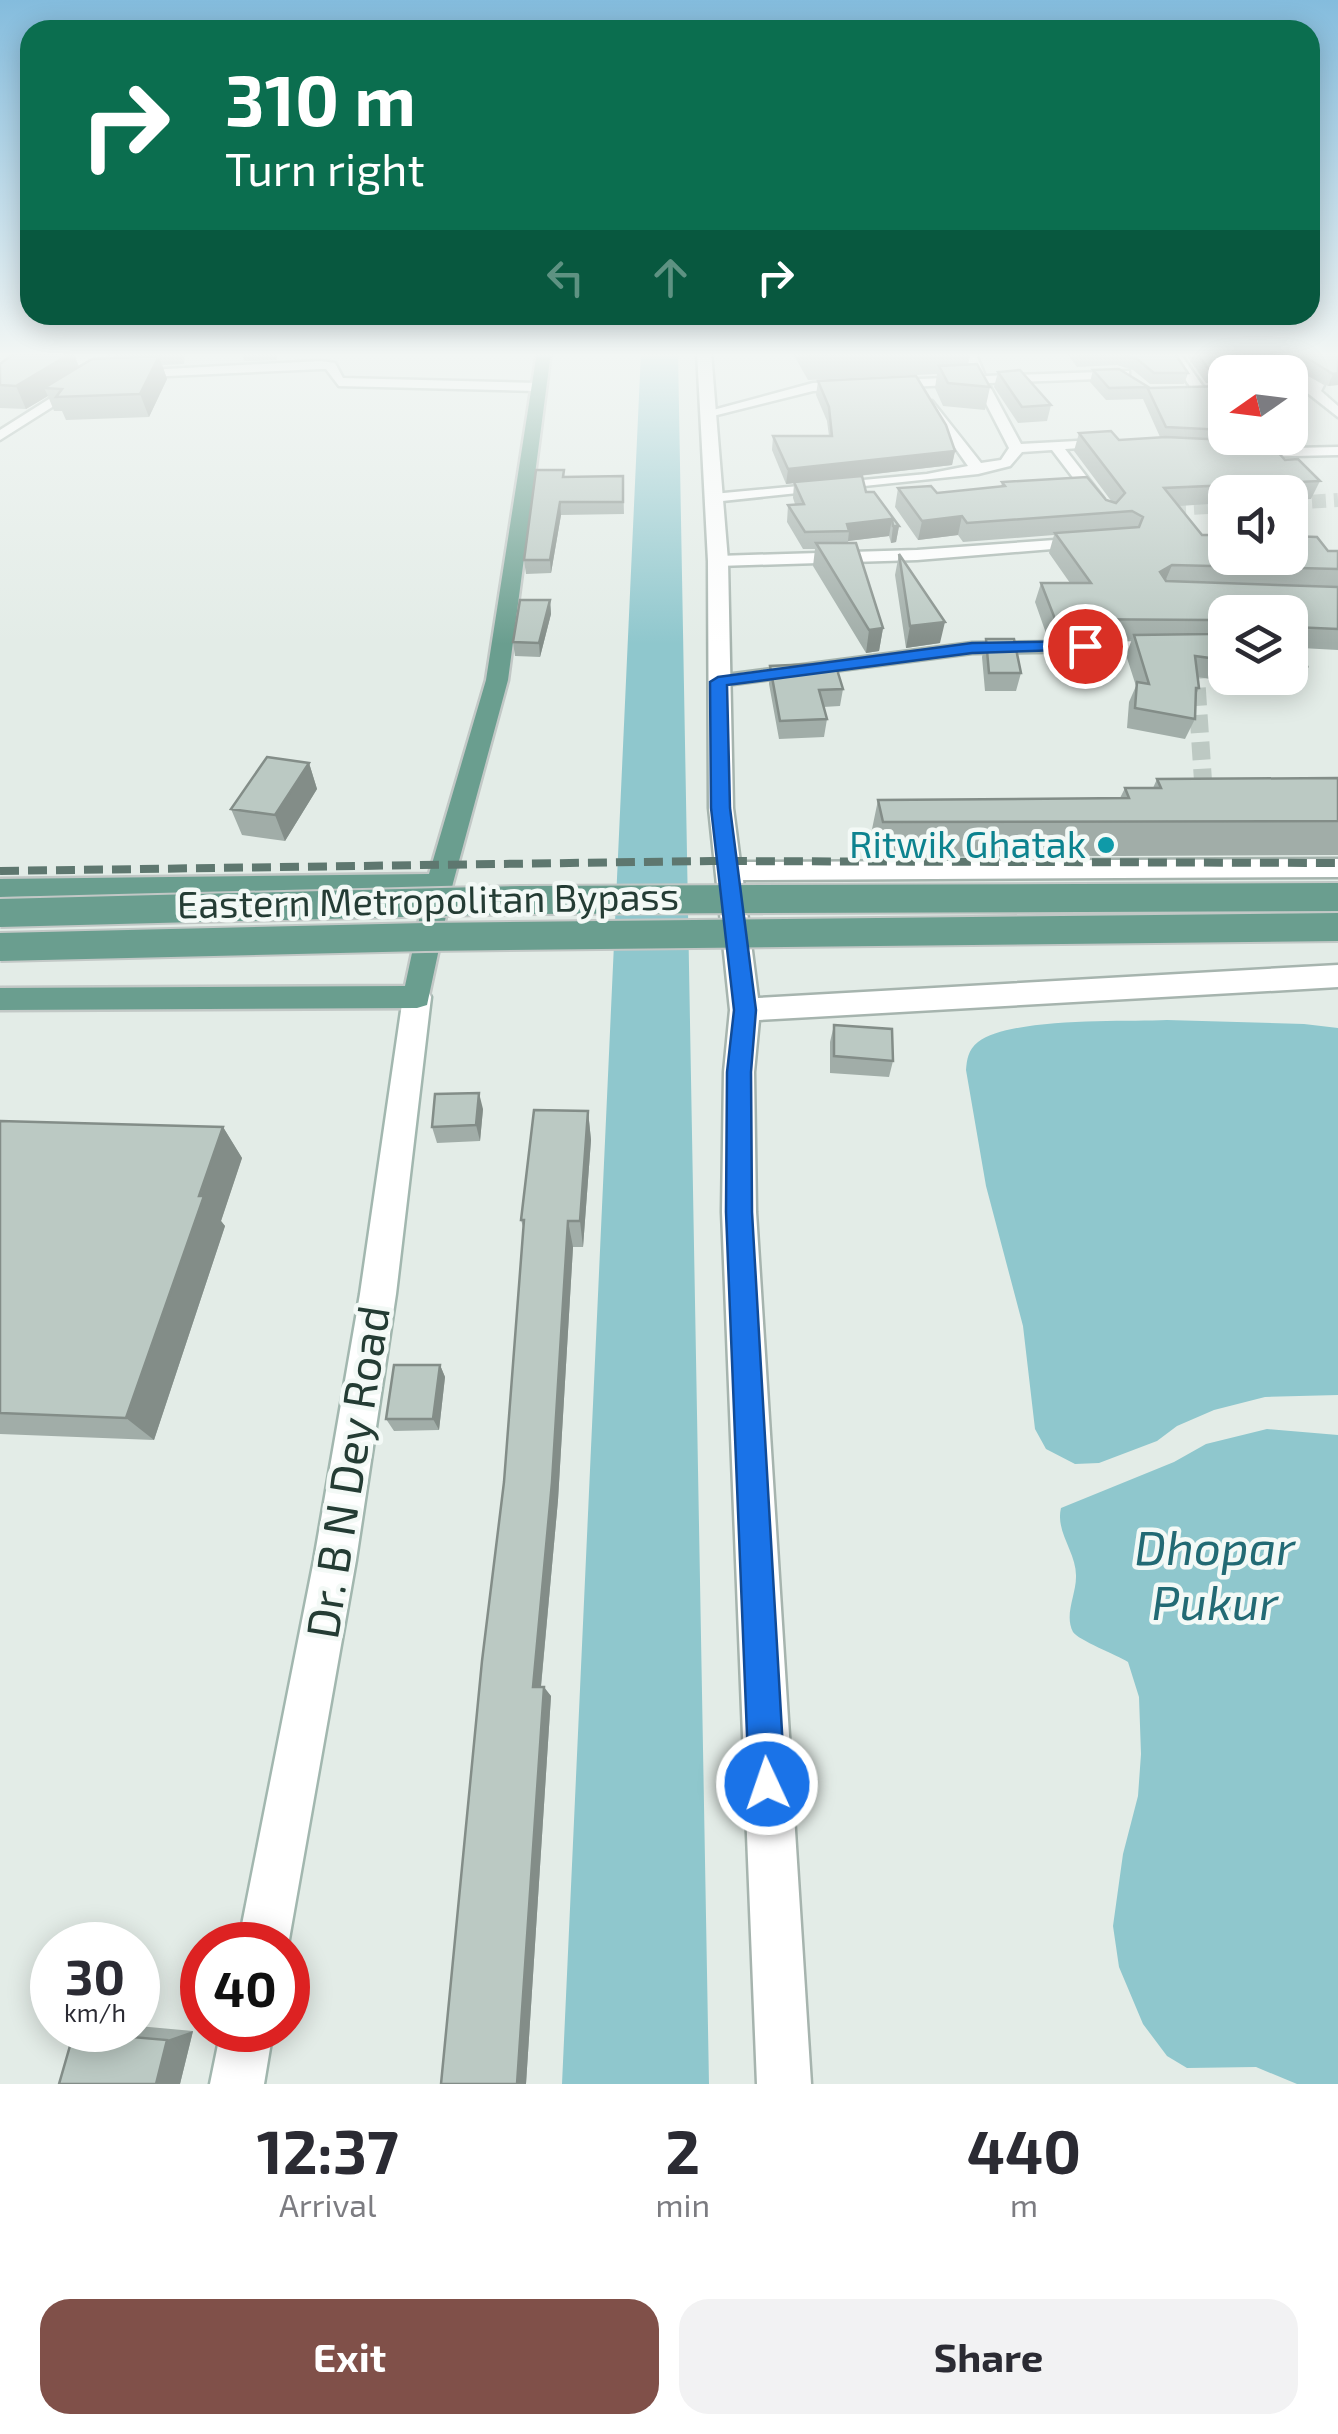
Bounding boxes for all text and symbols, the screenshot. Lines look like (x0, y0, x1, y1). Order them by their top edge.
text: 310 m (225, 56, 416, 140)
icon: right (60, 60, 190, 190)
text: Turn right (225, 141, 425, 195)
icon: left (538, 250, 593, 305)
icon: ahead (643, 250, 698, 305)
icon: right (748, 250, 803, 305)
north arrow (1208, 355, 1308, 455)
map controls (1208, 355, 1308, 695)
button: sound (1208, 475, 1308, 575)
button: layers (1208, 595, 1308, 695)
pin (1043, 604, 1128, 689)
icon: arrive (1058, 619, 1113, 674)
place label: Ritwik Ghatak (849, 820, 1086, 866)
marker: Ritwik Ghatak (1095, 834, 1117, 856)
street label: Eastern Metropolitan Bypass (177, 872, 679, 926)
street label: Dr. B N Dey Road (293, 1302, 399, 1642)
water label: Dhopar Pukur (1135, 1517, 1296, 1630)
position arrow (715, 1732, 819, 1836)
speed limit sign: 40 (180, 1922, 310, 2052)
text: 30 (65, 1945, 125, 2005)
text: km/h (64, 1997, 126, 2027)
text: 12:37 (257, 2114, 399, 2186)
text: 2 (665, 2114, 700, 2186)
text: 440 (967, 2114, 1081, 2186)
text: Arrival (279, 2185, 376, 2223)
text: min (656, 2185, 710, 2223)
text: m (1010, 2185, 1038, 2223)
button: Exit (40, 2299, 659, 2414)
button: Share (679, 2299, 1298, 2414)

